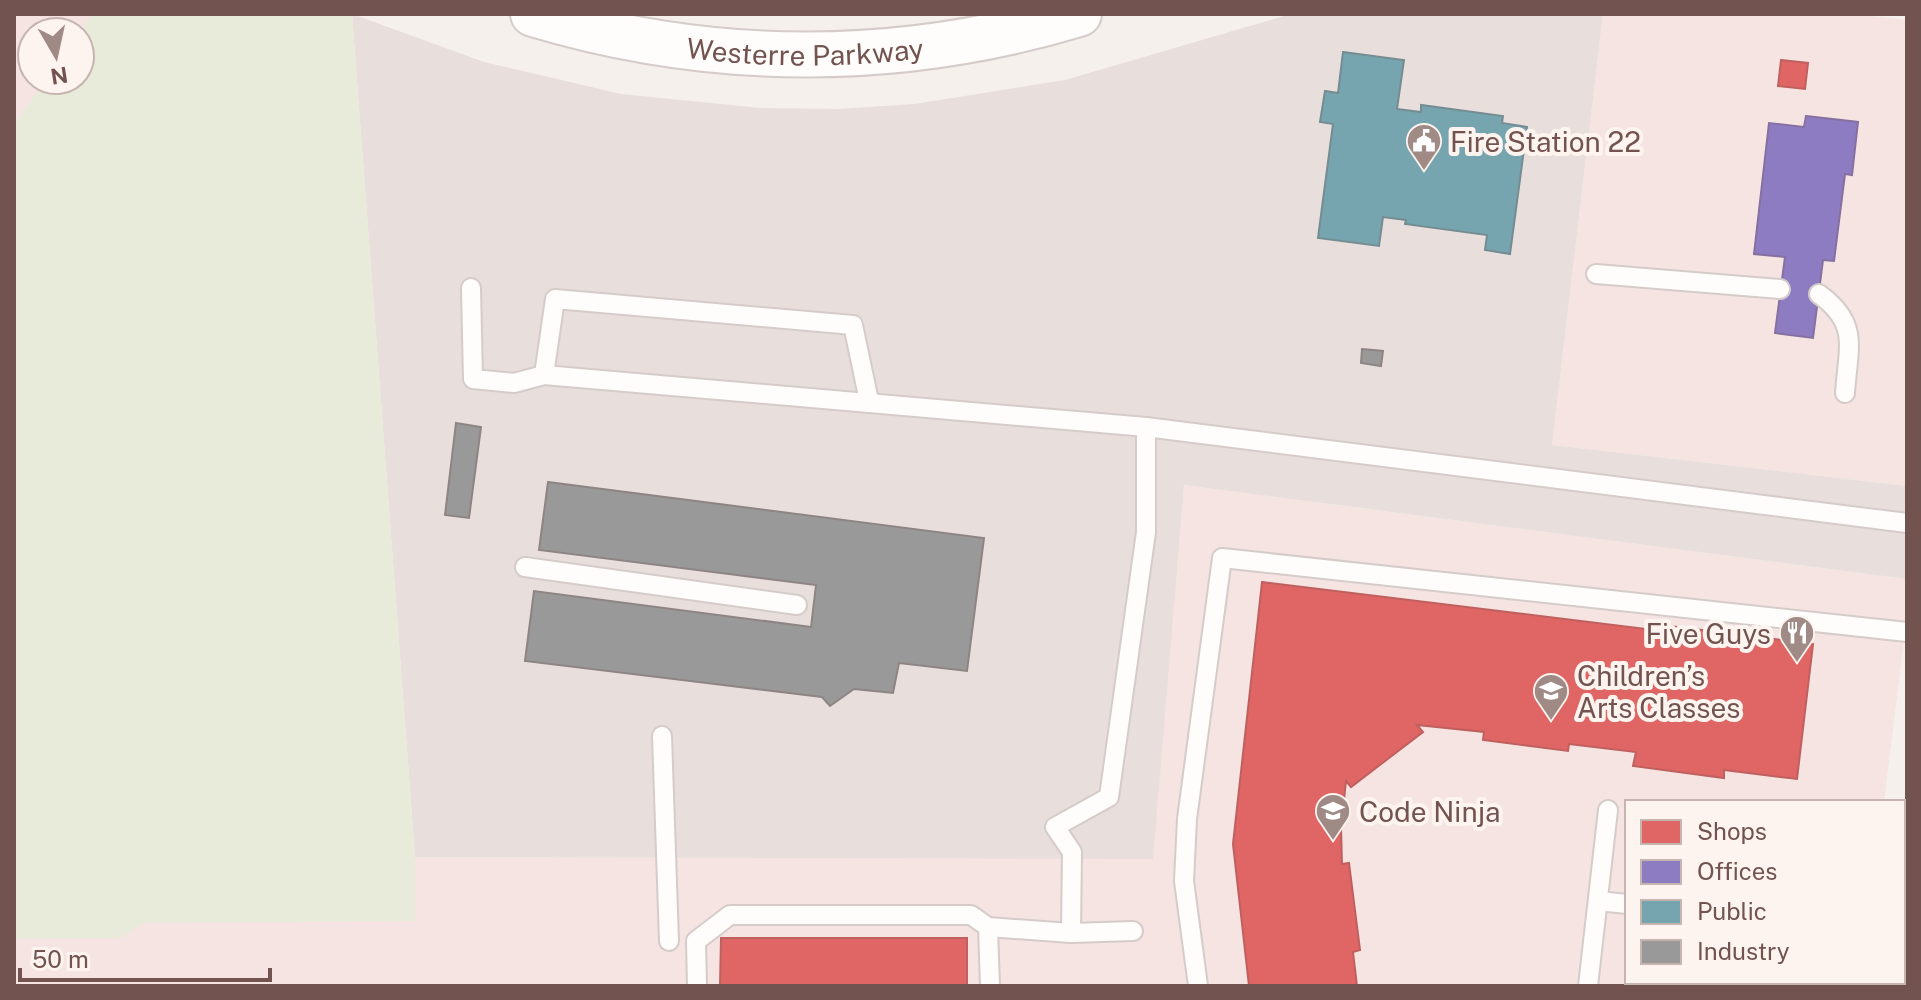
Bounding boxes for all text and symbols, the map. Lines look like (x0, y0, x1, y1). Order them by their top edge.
north arrow (16, 16, 96, 96)
street label: Westerre Parkway (685, 31, 925, 71)
text: N (49, 62, 70, 90)
public building icon: Fire Station 22 (1405, 122, 1443, 172)
place label: Fire Station 22 (1450, 125, 1641, 158)
restaurant icon: Five Guys (1778, 614, 1816, 664)
place label: Five Guys (1645, 617, 1771, 650)
place label: Children’s Arts Classes (1577, 659, 1740, 724)
school or university icon: Children’s Arts Classes (1532, 672, 1570, 722)
school or university icon: Code Ninja (1314, 792, 1352, 842)
place label: Code Ninja (1359, 795, 1500, 828)
legend (1625, 800, 1905, 984)
text: Shops (1697, 817, 1767, 845)
text: Offices (1697, 857, 1777, 885)
text: Public (1697, 897, 1767, 925)
scale bar (20, 932, 270, 982)
text: Industry (1697, 937, 1790, 965)
text: 50 m (32, 945, 89, 973)

